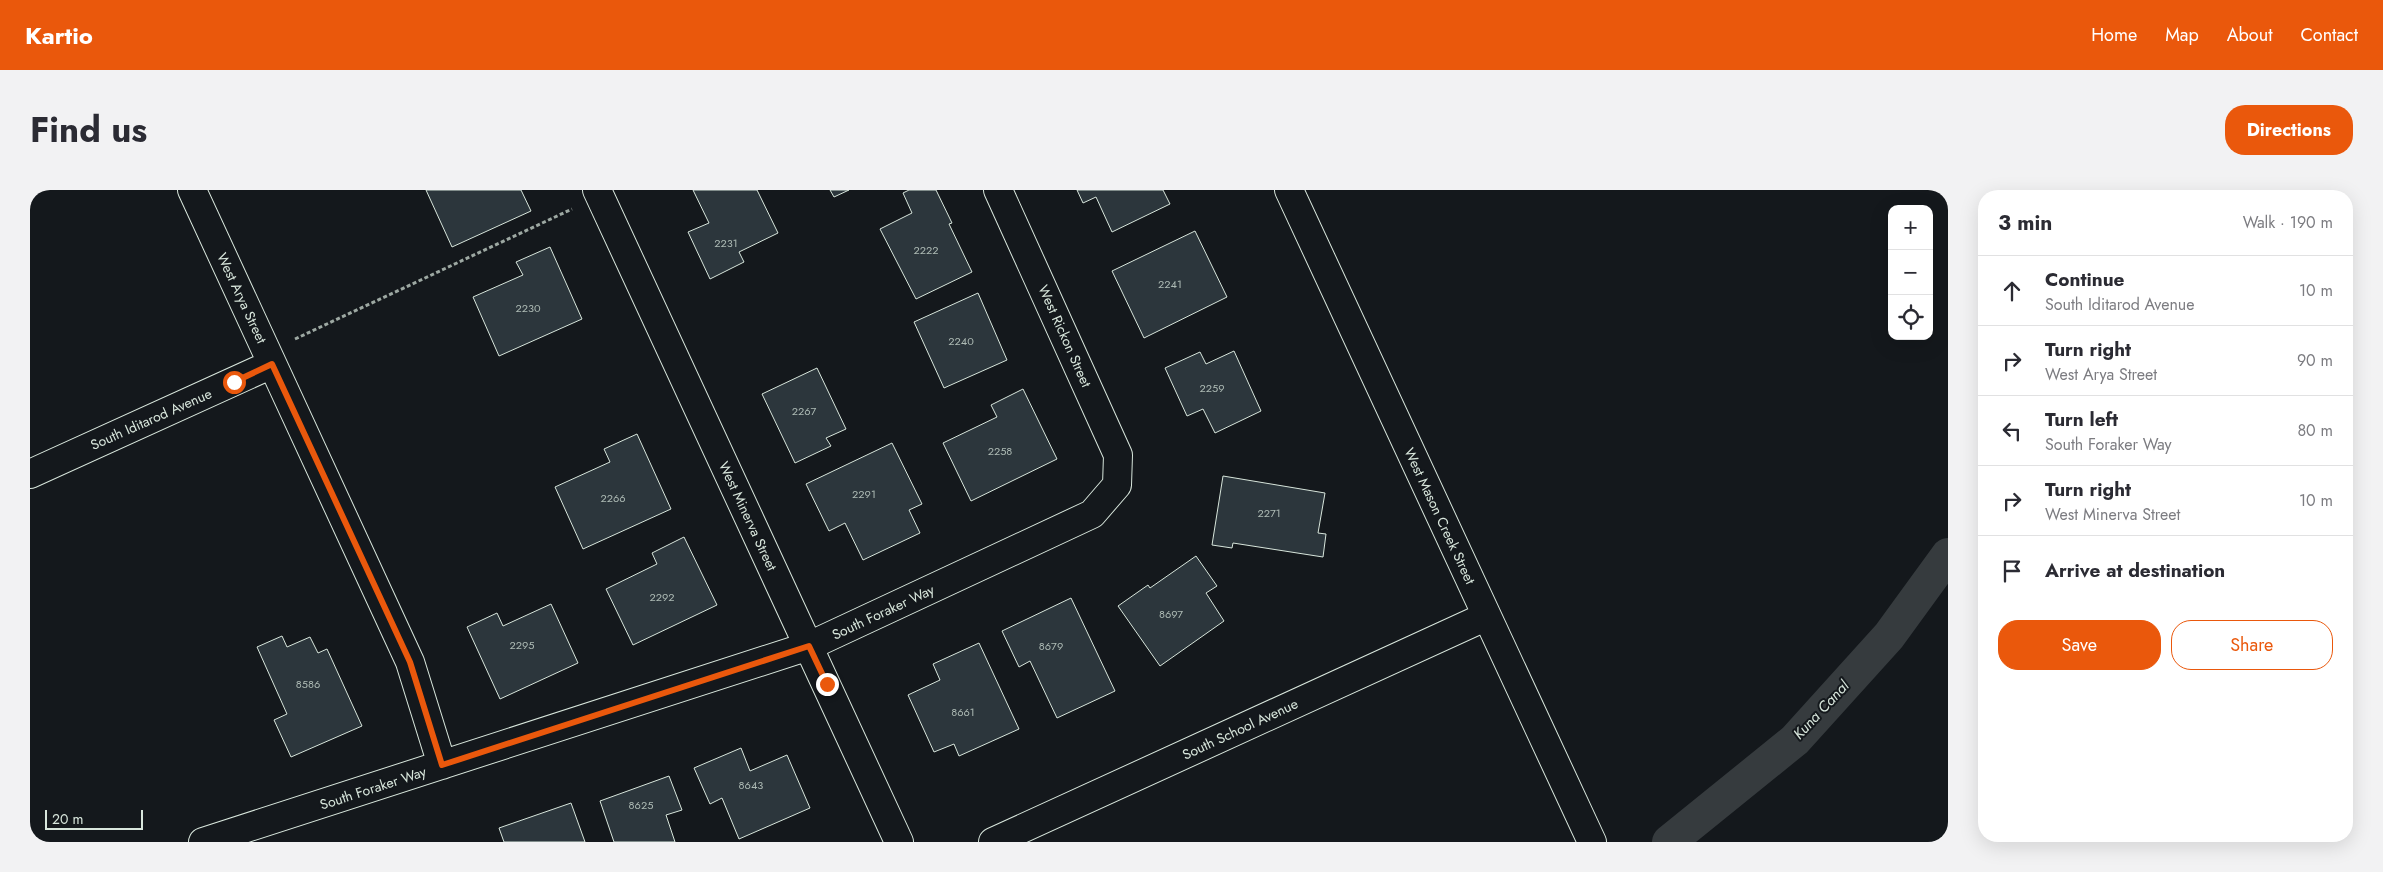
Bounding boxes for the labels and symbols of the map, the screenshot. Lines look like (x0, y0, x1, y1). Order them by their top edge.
house number: 2231 (714, 235, 738, 251)
house number: 2222 (913, 242, 939, 258)
street label: West Arya Street (212, 249, 272, 347)
house number: 2241 (1158, 276, 1182, 292)
street label: West Rickon Street (1034, 282, 1097, 391)
house number: 2230 (515, 300, 541, 316)
house number: 2240 (948, 333, 974, 349)
route start (223, 371, 246, 394)
house number: 2259 (1199, 380, 1225, 396)
street label: South Iditarod Avenue (87, 383, 215, 455)
house number: 2267 (792, 403, 817, 419)
house number: 2258 (988, 443, 1012, 459)
street label: West Mason Creek Street (1400, 445, 1481, 588)
street label: West Minerva Street (714, 458, 782, 574)
house number: 2291 (852, 486, 876, 502)
house number: 2266 (600, 490, 626, 506)
house number: 2271 (1257, 505, 1281, 521)
street label: South Foraker Way (829, 579, 938, 644)
house number: 2292 (649, 589, 675, 605)
house number: 8697 (1159, 606, 1183, 622)
house number: 2295 (509, 637, 535, 653)
house number: 8679 (1039, 638, 1063, 654)
route end (816, 673, 839, 696)
water label: Kuna Canal (1788, 675, 1855, 744)
house number: 8586 (296, 676, 320, 692)
street label: South School Avenue (1179, 693, 1301, 765)
house number: 8661 (951, 704, 975, 720)
street label: South Foraker Way (317, 761, 430, 815)
house number: 8643 (739, 777, 763, 793)
house number: 8625 (629, 797, 653, 813)
scale bar (45, 807, 142, 830)

